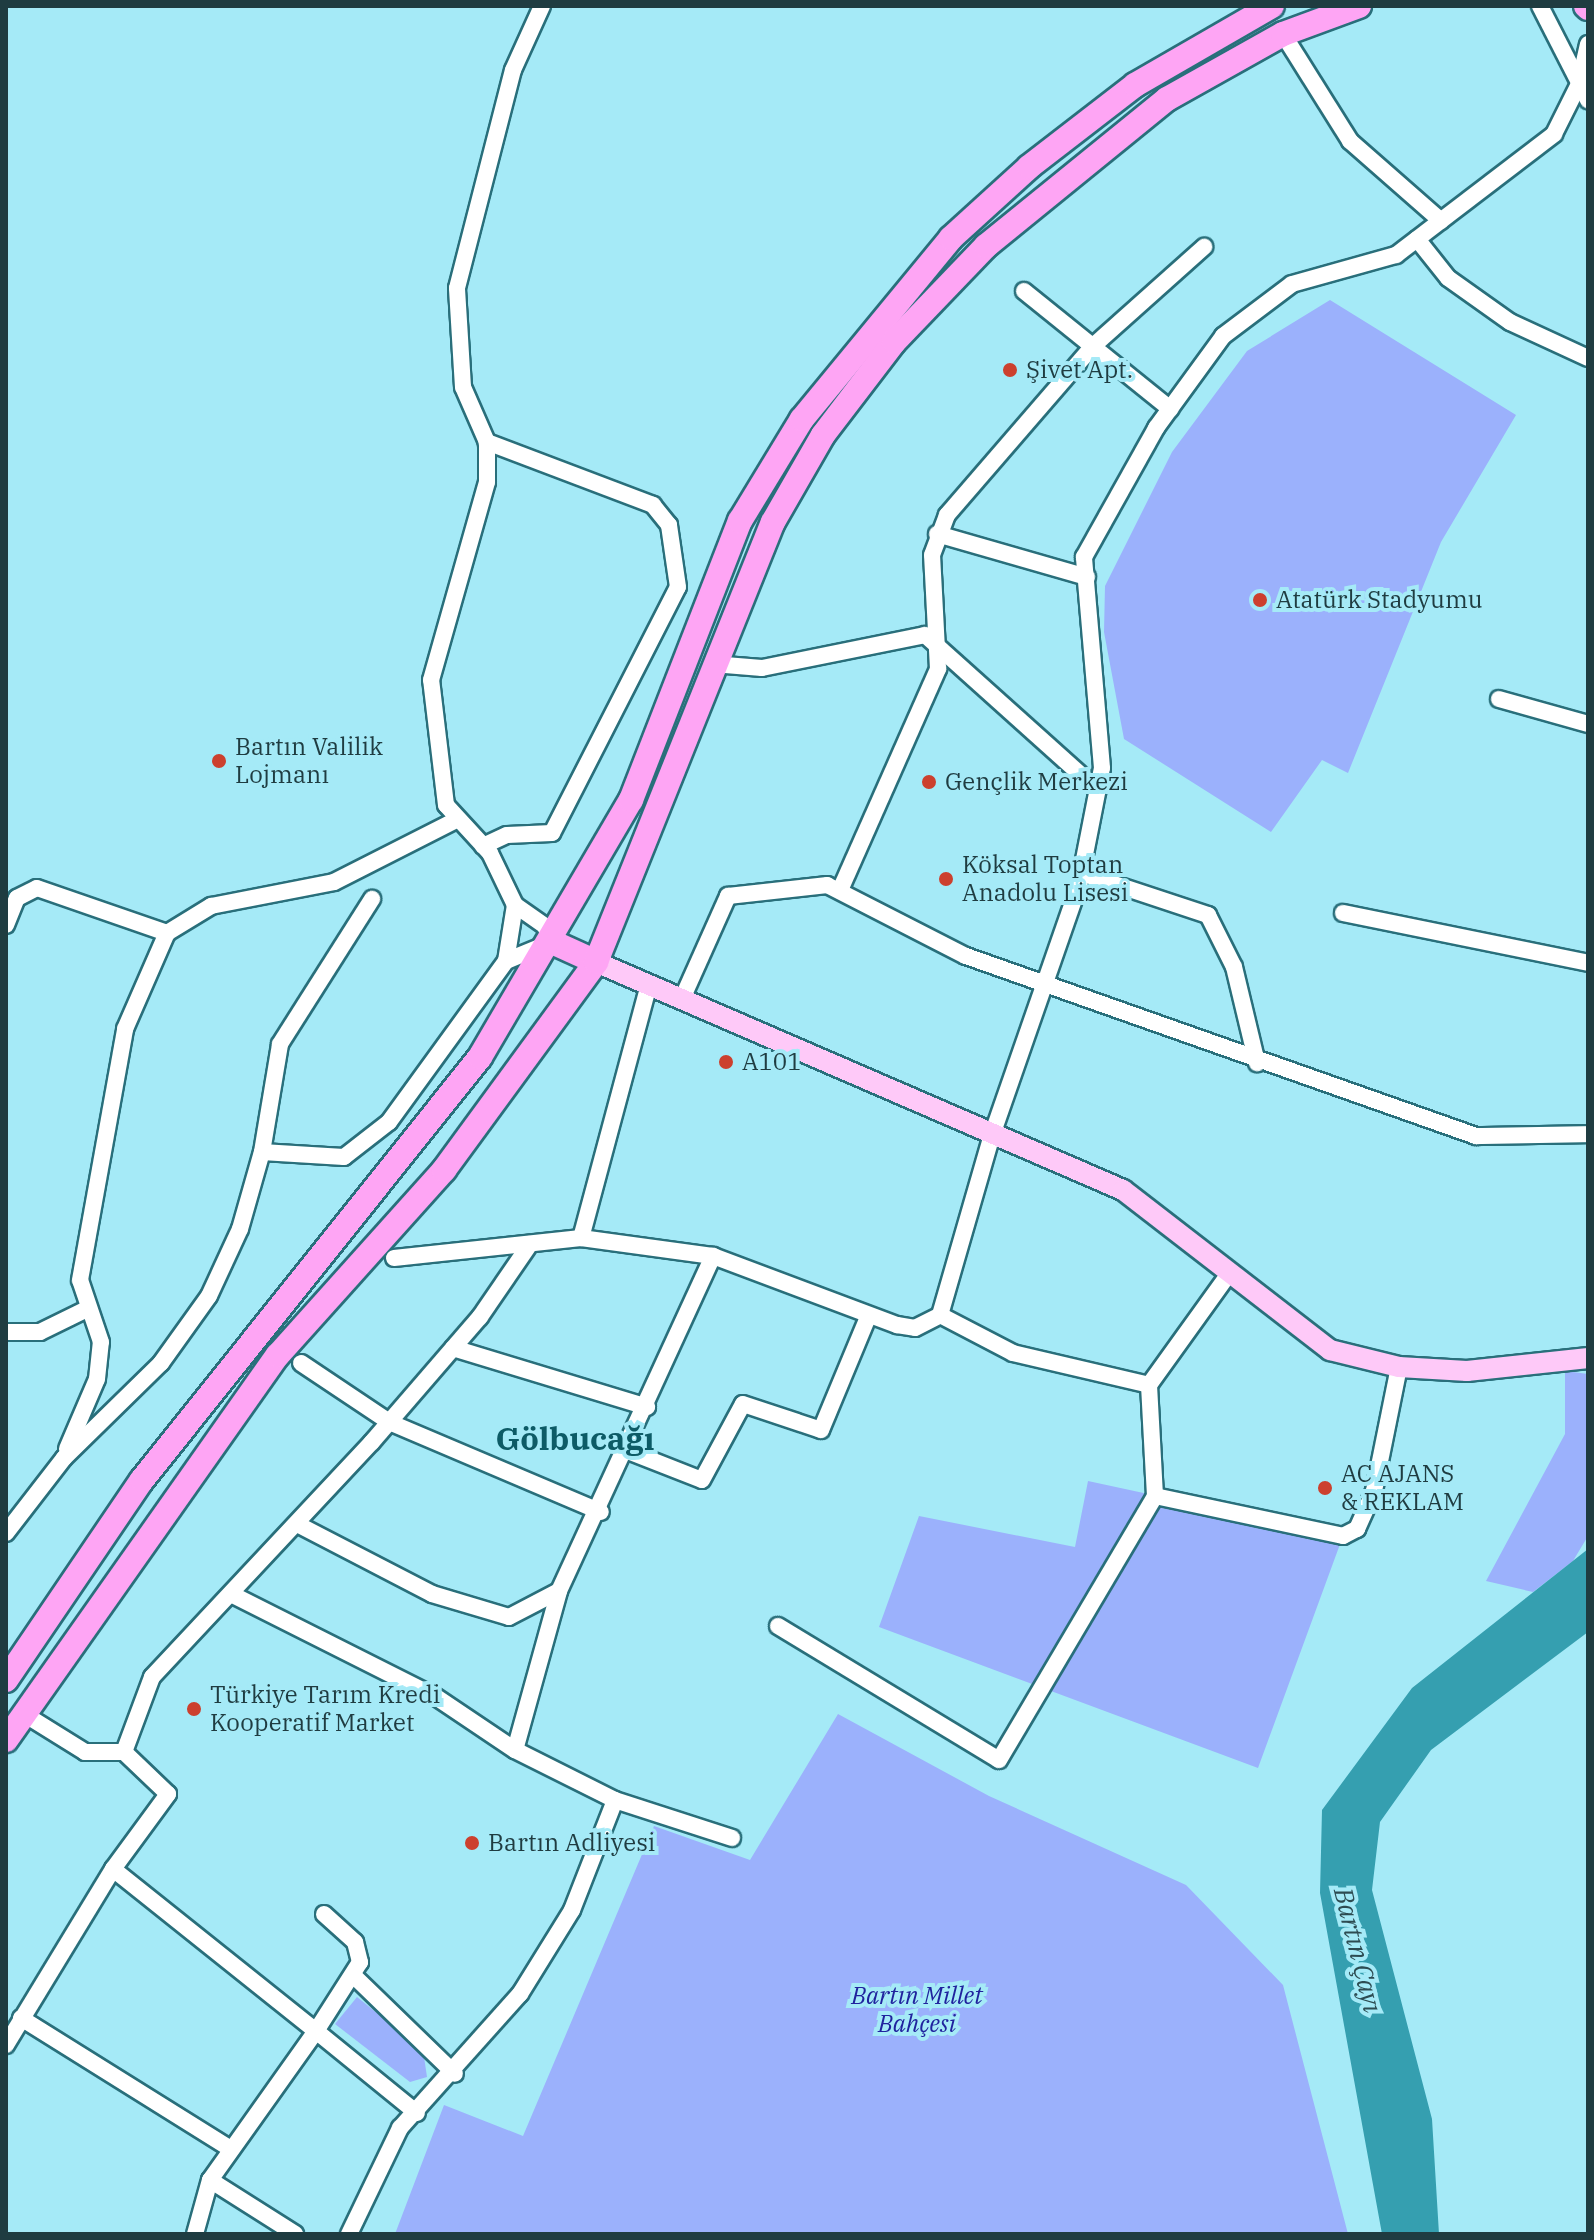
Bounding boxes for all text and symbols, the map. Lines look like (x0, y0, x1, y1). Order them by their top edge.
place label: Şivet Apt. (1026, 356, 1133, 384)
marker: Şivet Apt. (1001, 361, 1019, 379)
place label: Atatürk Stadyumu (1276, 586, 1483, 614)
marker: Atatürk Stadyumu (1251, 591, 1269, 609)
place label: Bartın Valilik Lojmanı (235, 733, 383, 789)
marker: Bartın Valilik Lojmanı (210, 752, 228, 770)
place label: Gençlik Merkezi (945, 768, 1128, 796)
marker: Gençlik Merkezi (920, 773, 938, 791)
place label: Köksal Toptan Anadolu Lisesi (962, 851, 1128, 907)
marker: Köksal Toptan Anadolu Lisesi (937, 870, 955, 888)
place label: A101 (742, 1048, 802, 1076)
marker: A101 (717, 1053, 735, 1071)
district label: Gölbucağı (495, 1419, 655, 1457)
place label: AC AJANS & REKLAM (1341, 1460, 1464, 1516)
marker: AC AJANS & REKLAM (1316, 1479, 1334, 1497)
place label: Türkiye Tarım Kredi Kooperatif Market (210, 1681, 440, 1737)
marker: Türkiye Tarım Kredi Kooperatif Market (185, 1700, 203, 1718)
place label: Bartın Adliyesi (488, 1829, 655, 1857)
marker: Bartın Adliyesi (463, 1834, 481, 1852)
water label: Bartın Çayı (1327, 1884, 1389, 2016)
park label: Bartın Millet Bahçesi (851, 1982, 983, 2038)

